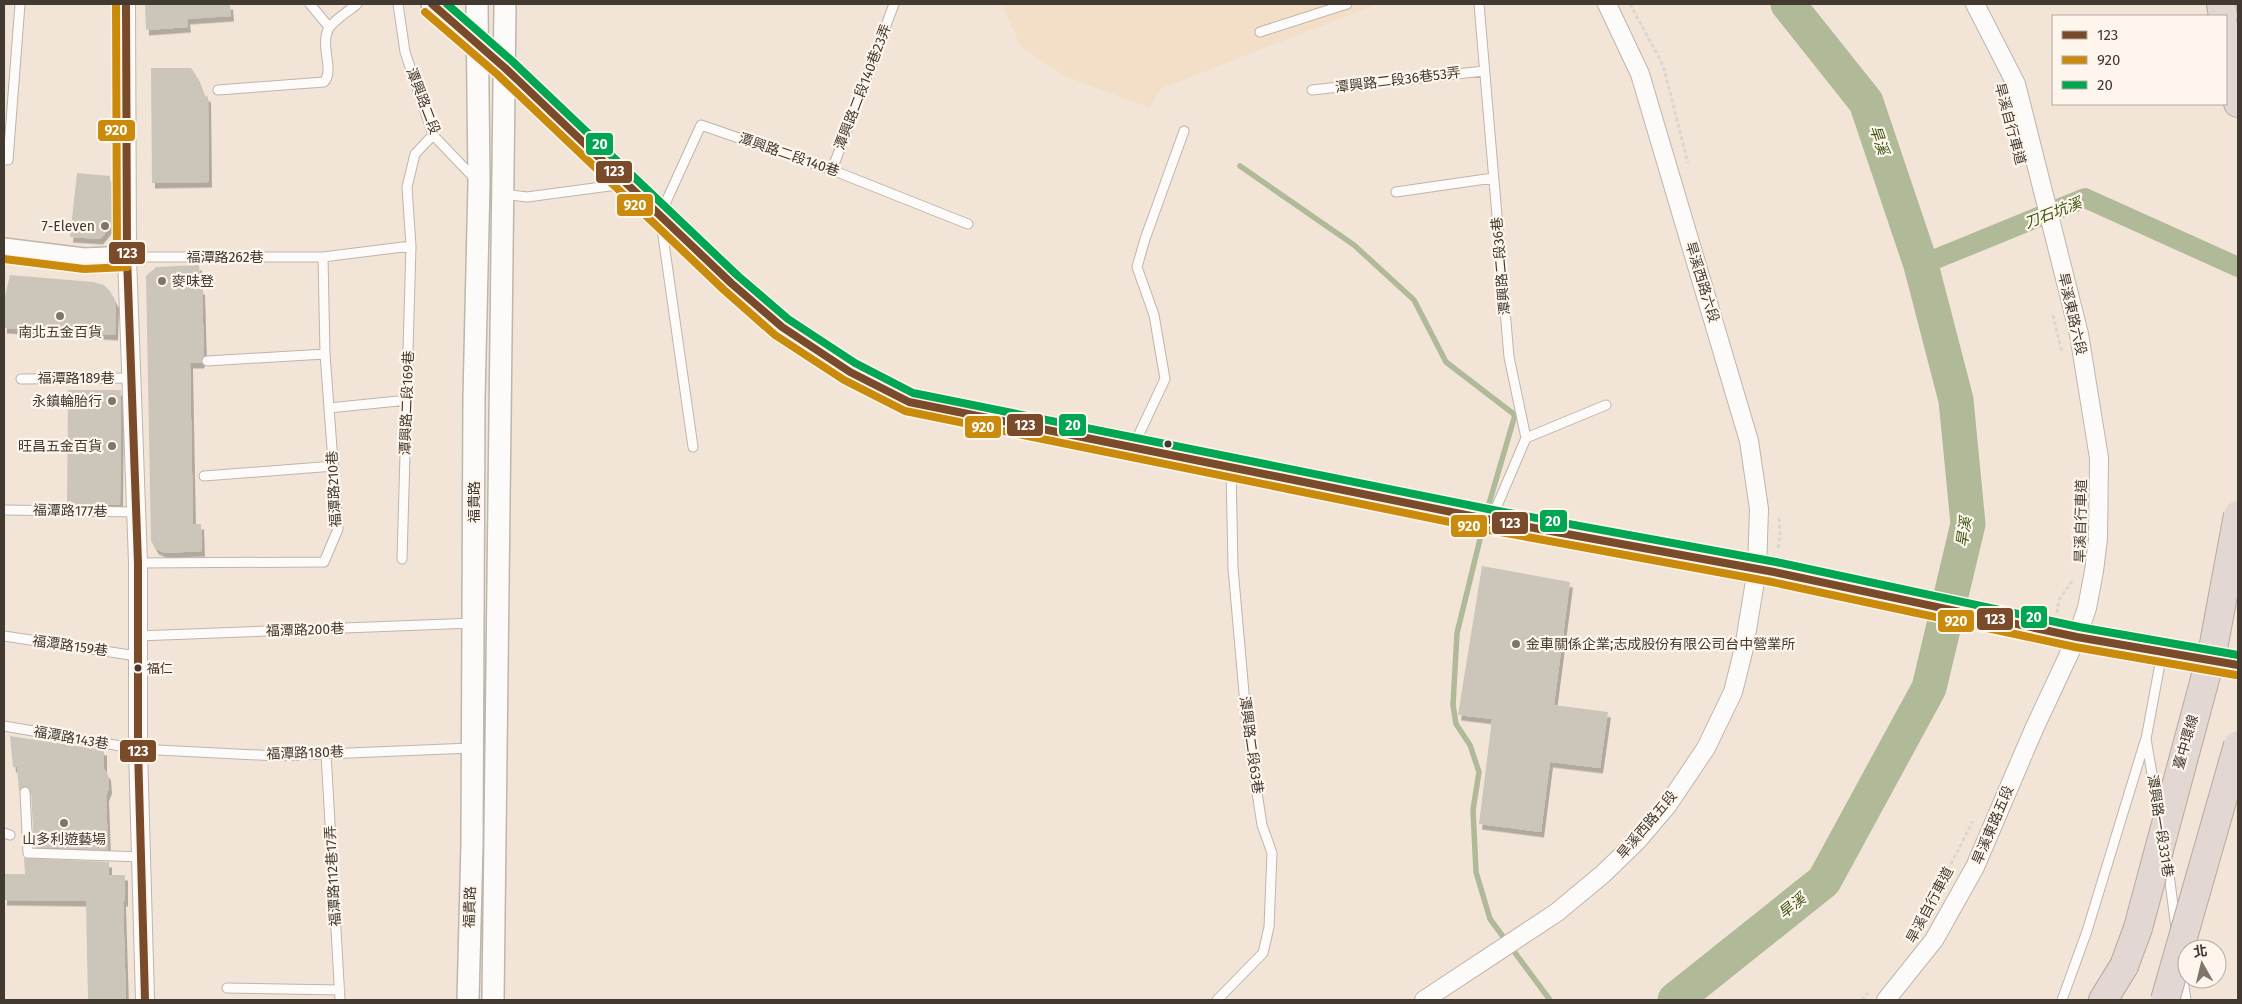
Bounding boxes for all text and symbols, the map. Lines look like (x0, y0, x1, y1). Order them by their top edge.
legend (2052, 15, 2227, 105)
street label: 潭興路二段140巷23弄 (831, 22, 895, 152)
text: 123 (2097, 26, 2118, 44)
text: 920 (2097, 51, 2120, 69)
street label: 潭興路二段36巷53弄 (1334, 64, 1462, 96)
street label: 潭興路二段 (403, 65, 443, 137)
text: 20 (2097, 76, 2113, 94)
street label: 旱溪自行車道 (1991, 81, 2029, 167)
line badge: 920 (97, 119, 136, 142)
text: 920 (105, 122, 127, 139)
water label: 旱溪 (1866, 123, 1893, 159)
street label: 潭興路二段140巷 (736, 130, 842, 180)
line badge: 20 (585, 132, 614, 156)
text: 20 (592, 136, 608, 153)
line badge: 123 (595, 160, 633, 184)
text: 123 (604, 163, 624, 180)
line badge: 920 (616, 193, 654, 217)
water label: 刀石坑溪 (2022, 193, 2086, 232)
text: 920 (624, 197, 646, 214)
street label: 潭興路二段36巷 (1488, 216, 1514, 316)
place label: 7-Eleven (41, 218, 95, 235)
marker: 7-Eleven (99, 220, 111, 232)
street label: 旱溪西路六段 (1682, 239, 1722, 325)
line badge: 123 (108, 241, 146, 265)
text: 123 (117, 245, 137, 262)
street label: 福潭路262巷 (186, 249, 264, 266)
street label: 旱溪東路六段 (2054, 271, 2090, 357)
place label: 麥味登 (172, 273, 214, 290)
marker: 麥味登 (156, 275, 168, 287)
marker: 南北五金百貨 (54, 310, 66, 322)
place label: 南北五金百貨 (18, 324, 102, 341)
street label: 潭興路二段169巷 (397, 350, 417, 456)
street label: 福潭路189巷 (38, 370, 114, 387)
place label: 永鎮輪胎行 (32, 393, 102, 410)
marker: 永鎮輪胎行 (106, 395, 118, 407)
line badge: 123 (1006, 413, 1044, 437)
line badge: 20 (1058, 413, 1087, 437)
line badge: 920 (964, 415, 1002, 439)
text: 123 (1015, 417, 1035, 434)
text: 20 (1065, 417, 1081, 434)
text: 920 (972, 419, 994, 436)
place label: 旺昌五金百貨 (18, 438, 102, 455)
unlabelled marker (1163, 439, 1173, 449)
marker: 旺昌五金百貨 (106, 440, 118, 452)
street label: 福潭路210巷 (324, 450, 344, 528)
street label: 旱溪自行車道 (2072, 479, 2090, 563)
street label: 福貴路 (466, 481, 483, 523)
street label: 福潭路177巷 (33, 502, 107, 520)
line badge: 20 (1539, 509, 1568, 533)
line badge: 123 (1491, 511, 1529, 535)
text: 20 (1545, 513, 1561, 530)
line badge: 920 (1450, 514, 1488, 538)
water label: 旱溪 (1953, 514, 1975, 548)
text: 123 (1500, 515, 1520, 532)
text: 920 (1458, 518, 1480, 535)
line badge: 20 (2020, 605, 2048, 629)
line badge: 123 (1976, 607, 2014, 631)
line badge: 920 (1937, 609, 1975, 633)
text: 20 (2026, 609, 2042, 626)
text: 123 (1985, 611, 2005, 628)
text: 920 (1945, 613, 1967, 630)
street label: 福潭路200巷 (265, 620, 345, 640)
street label: 福潭路159巷 (31, 632, 109, 660)
place label: 金車關係企業;志成股份有限公司台中營業所 (1526, 636, 1795, 653)
marker: 金車關係企業;志成股份有限公司台中營業所 (1510, 638, 1522, 650)
place label: 福仁 (147, 661, 173, 676)
marker: 福仁 (133, 663, 143, 673)
street label: 潭興路二段63巷 (1236, 695, 1266, 795)
street label: 臺中環線 (2170, 713, 2202, 771)
street label: 福潭路143巷 (32, 723, 110, 753)
line badge: 123 (119, 739, 157, 763)
text: 123 (128, 743, 148, 760)
street label: 福潭路180巷 (266, 743, 344, 763)
street label: 潭興路一段331巷 (2143, 773, 2177, 879)
street label: 旱溪東路五段 (1969, 783, 2017, 867)
street label: 旱溪西路五段 (1613, 787, 1681, 863)
marker: 山多利遊藝場 (58, 817, 70, 829)
street label: 福潭路112巷17弄 (322, 825, 344, 927)
place label: 山多利遊藝場 (22, 831, 106, 848)
street label: 旱溪自行車道 (1903, 864, 1957, 946)
street label: 福貴路 (461, 886, 479, 928)
water label: 旱溪 (1775, 888, 1811, 922)
north arrow (2177, 939, 2227, 989)
text: 北 (2192, 942, 2208, 961)

